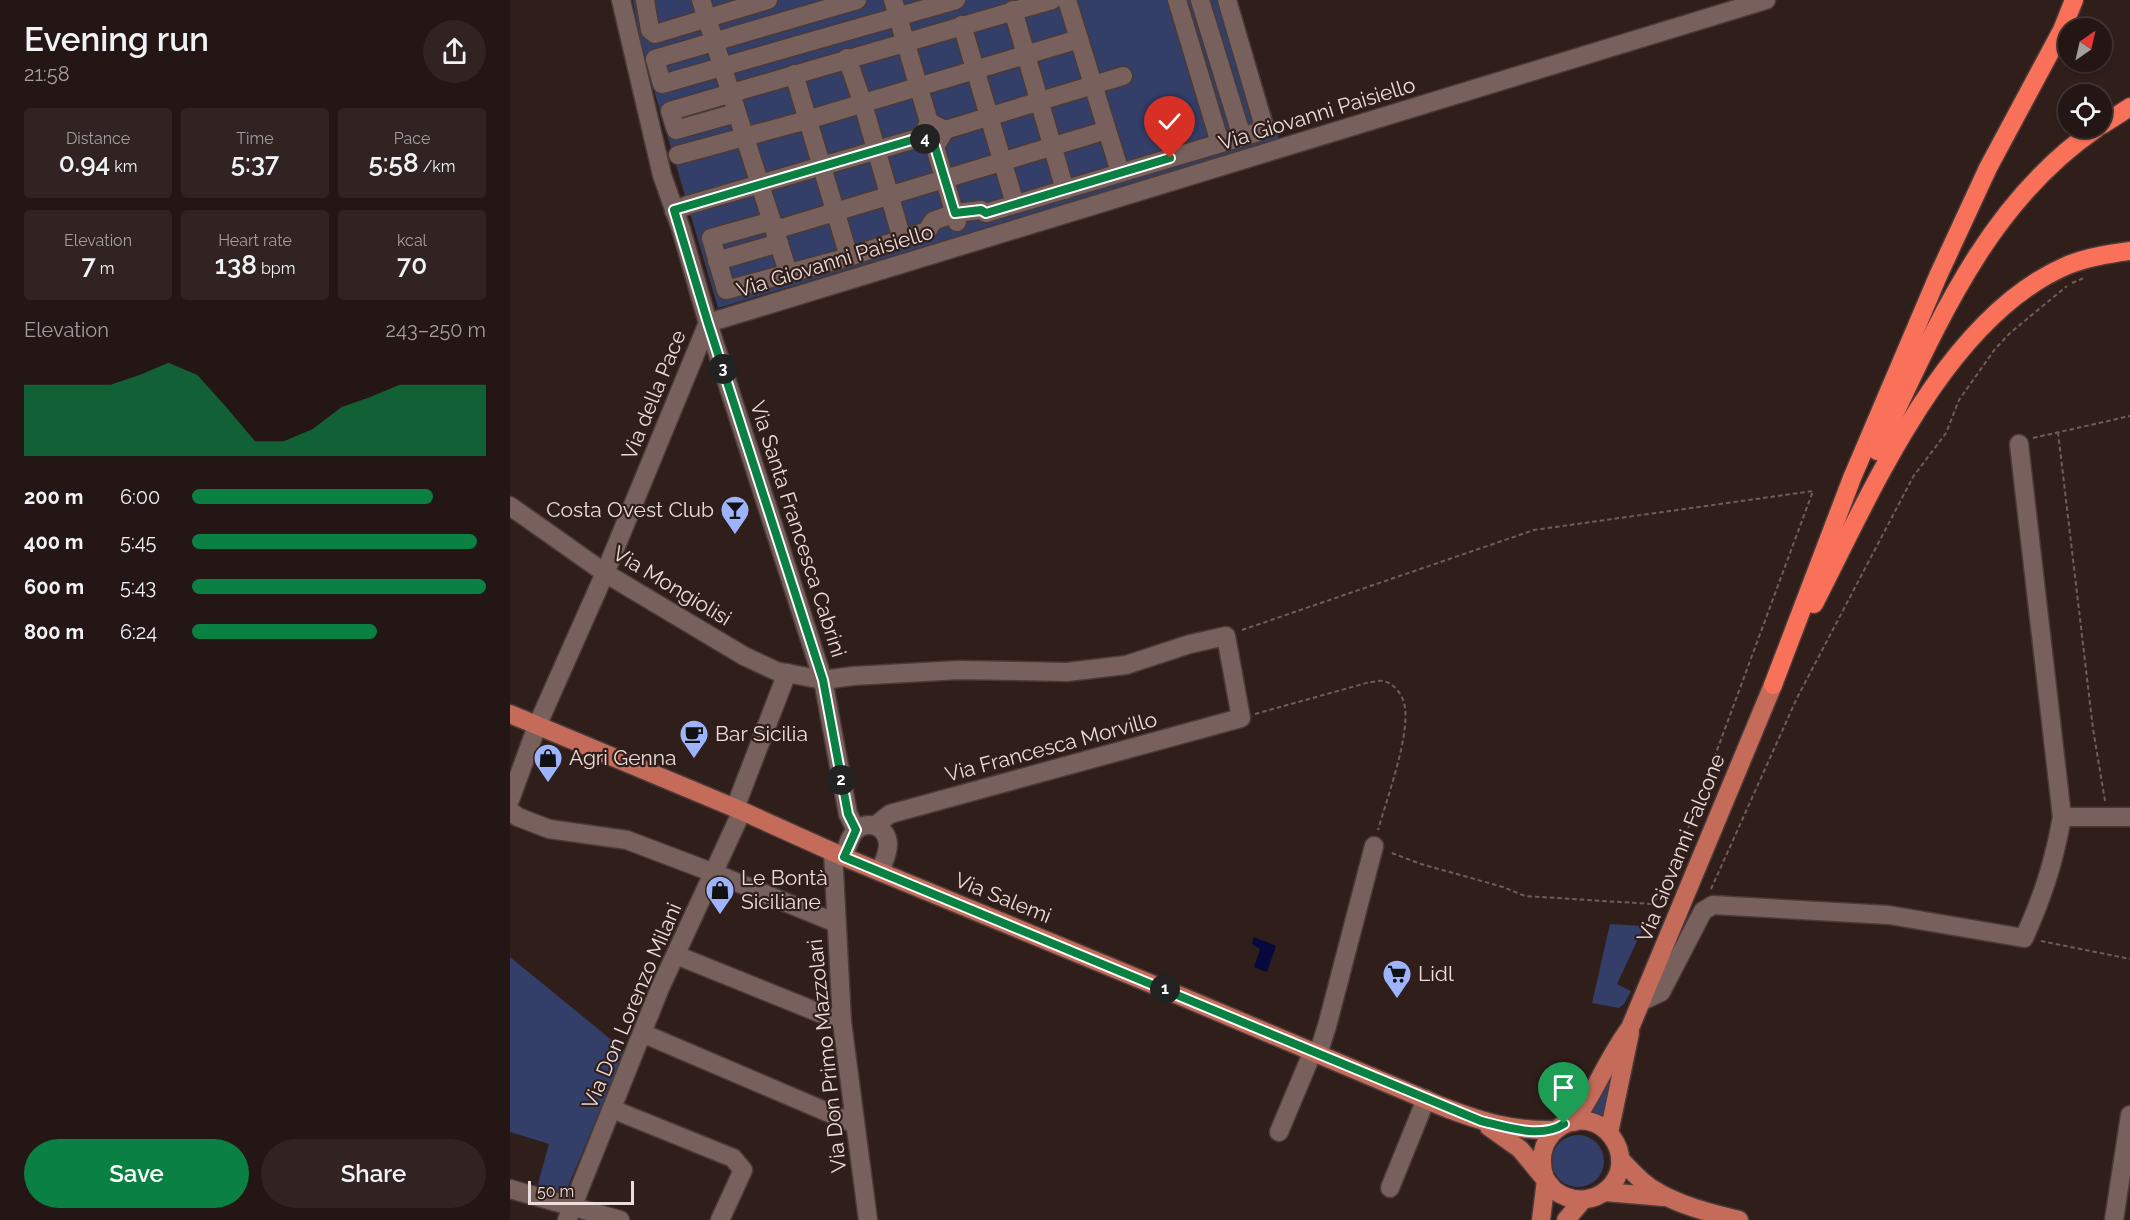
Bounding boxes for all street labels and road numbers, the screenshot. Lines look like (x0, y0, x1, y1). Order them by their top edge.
street label: Via Giovanni Paisiello (1216, 72, 1418, 155)
street label: Via Giovanni Paisiello (734, 219, 936, 302)
street label: Via della Pace (616, 326, 691, 463)
street label: Via Santa Francesca Cabrini (745, 397, 852, 660)
street label: Via Mongiolisi (609, 540, 736, 631)
street label: Via Francesca Morvillo (942, 706, 1160, 787)
street label: Via Giovanni Falcone (1631, 750, 1730, 946)
street label: Via Salemi (951, 867, 1055, 928)
street label: Via Don Lorenzo Milani (577, 899, 686, 1113)
street label: Via Don Primo Mazzolari (802, 938, 851, 1174)

